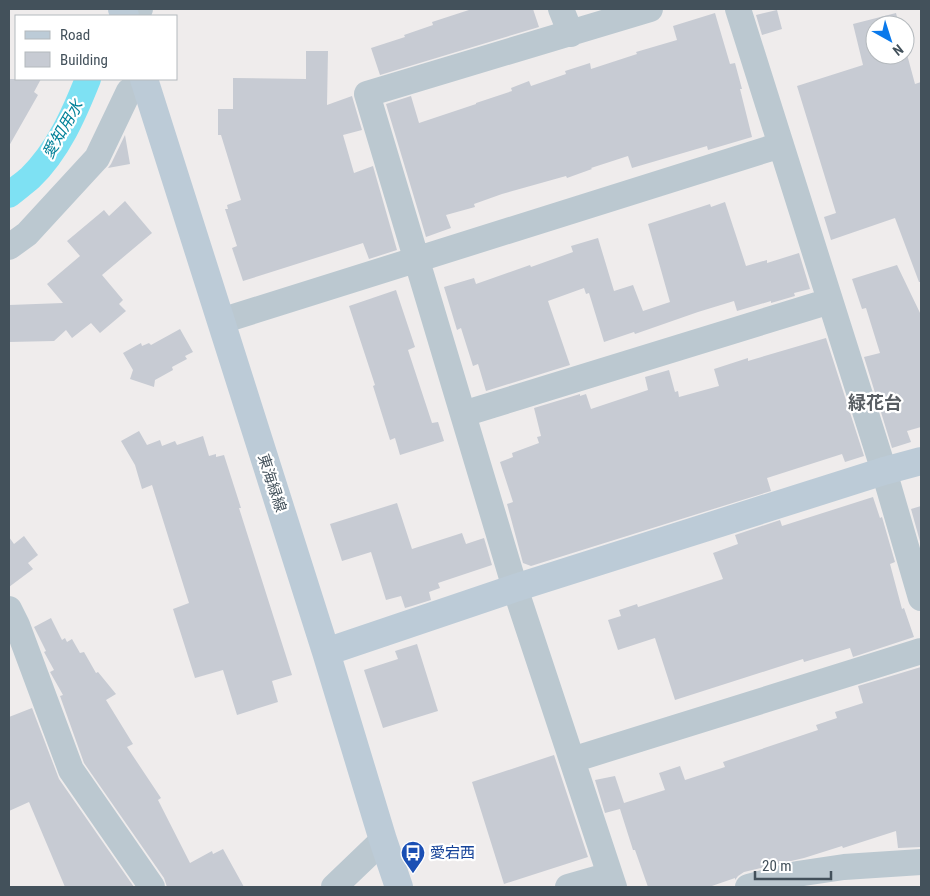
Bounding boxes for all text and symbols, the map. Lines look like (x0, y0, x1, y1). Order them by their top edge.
legend (15, 15, 178, 80)
north arrow (865, 15, 915, 65)
text: Road (60, 26, 90, 44)
text: N (890, 41, 907, 59)
text: Building (60, 51, 108, 69)
water label: 愛知用水 (38, 95, 88, 162)
district label: 緑花台 (848, 392, 902, 413)
street label: 東海緑線 (254, 452, 290, 514)
bus stop icon: 愛宕西 (400, 840, 426, 874)
place label: 愛宕西 (430, 844, 475, 862)
scale bar (755, 848, 831, 880)
text: 20 m (762, 857, 792, 875)

